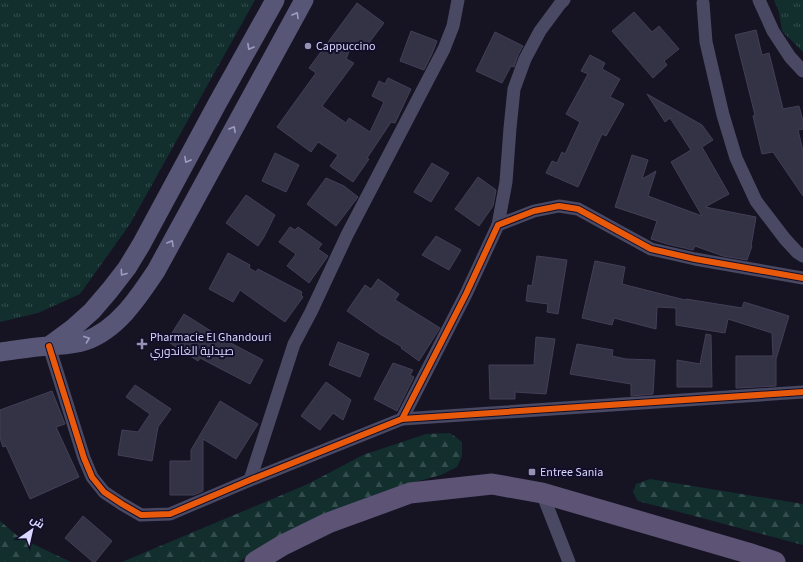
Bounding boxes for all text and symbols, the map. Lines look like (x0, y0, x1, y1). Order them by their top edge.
one-way arrow (291, 12, 298, 19)
place label: Cappuccino (316, 38, 375, 55)
marker: Cappuccino (303, 41, 313, 51)
one-way arrow (247, 42, 254, 50)
one-way arrow (228, 126, 236, 133)
one-way arrow (184, 156, 191, 163)
one-way arrow (166, 240, 173, 247)
one-way arrow (121, 269, 128, 276)
place label: Pharmacie El Ghandouri صيدلية الغاندوري (150, 329, 271, 361)
one-way arrow (84, 336, 91, 344)
marker: Pharmacie El Ghandouri صيدلية الغاندوري (137, 339, 147, 349)
place label: Entree Sania (540, 464, 603, 481)
marker: Entree Sania (527, 467, 537, 477)
north arrow (12, 510, 52, 550)
text: ش (27, 512, 47, 532)

